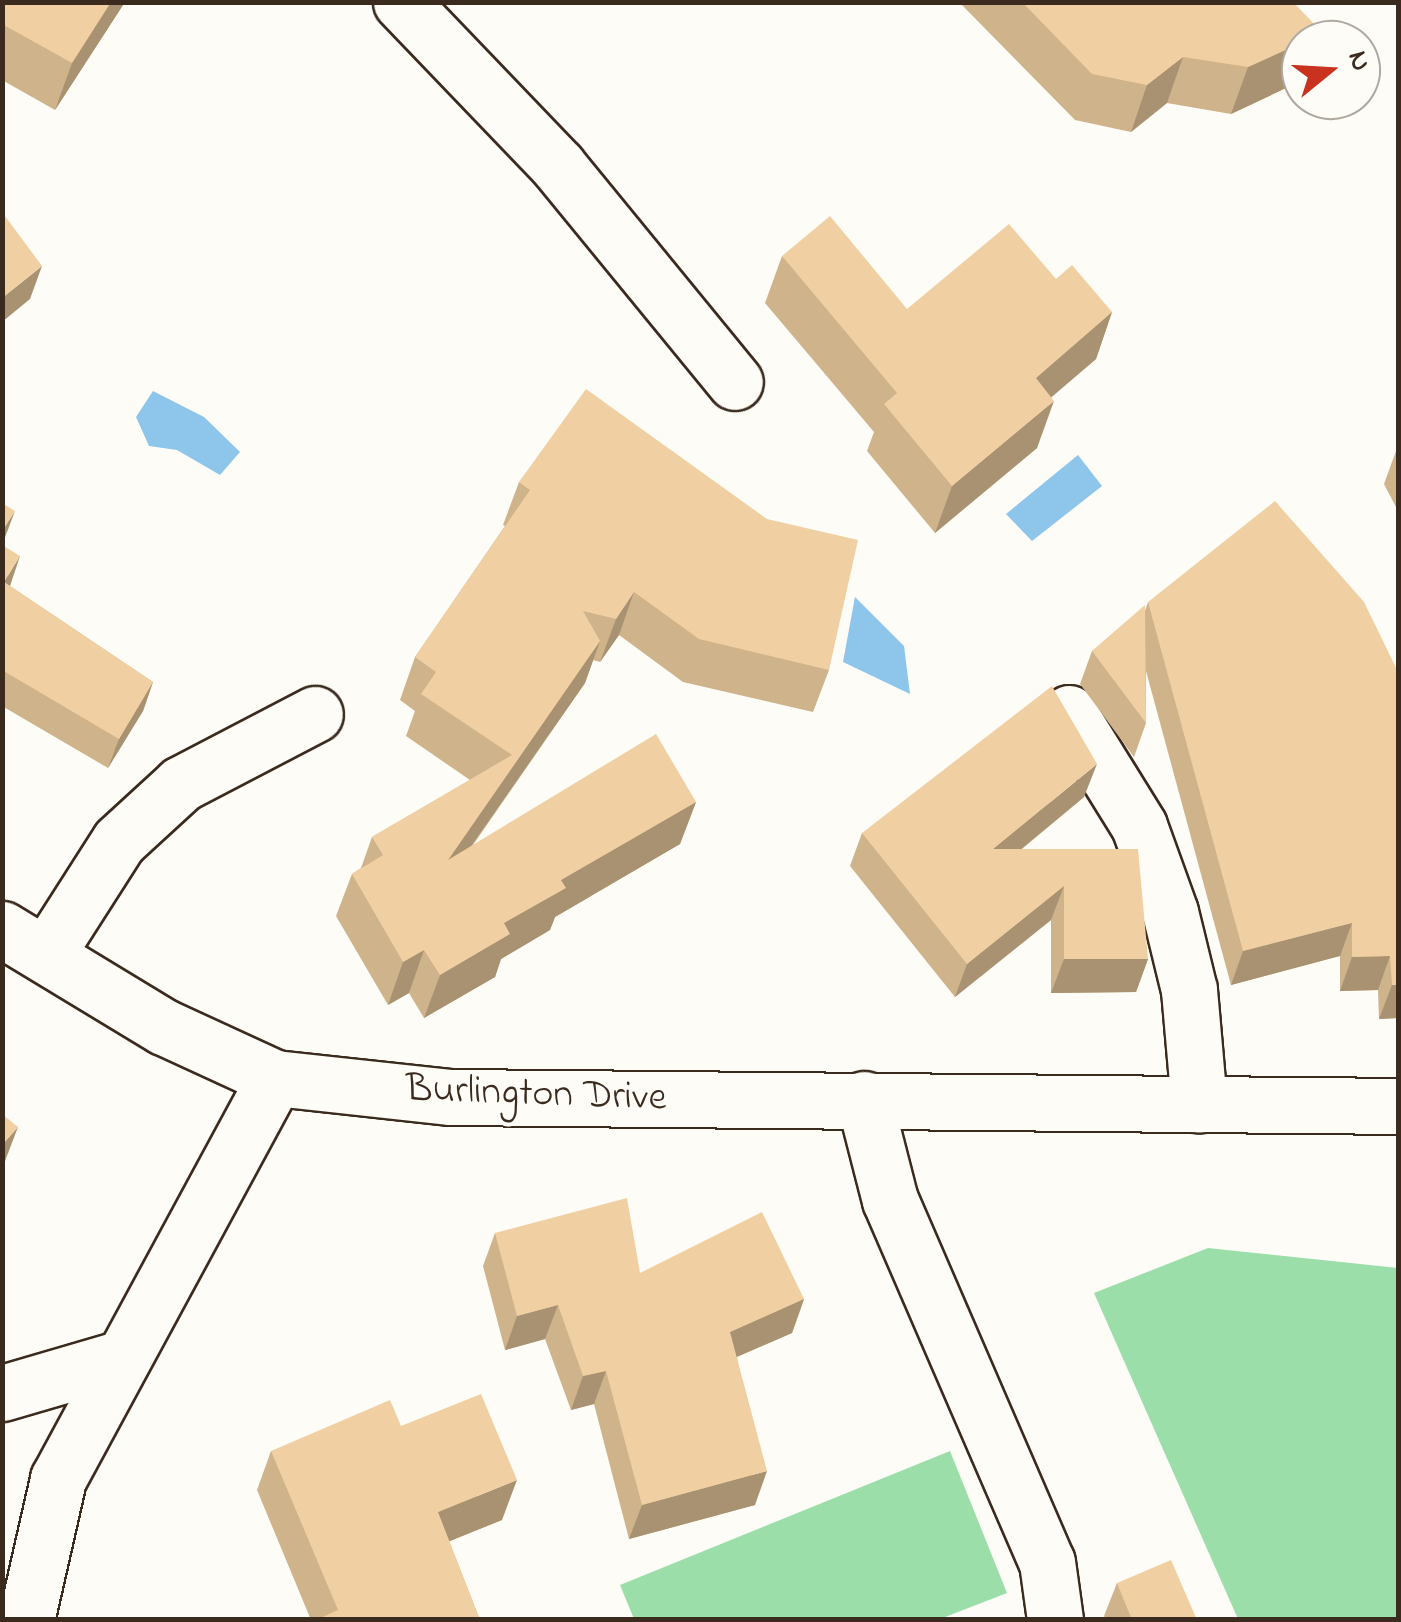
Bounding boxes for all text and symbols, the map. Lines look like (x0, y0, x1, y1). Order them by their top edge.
north arrow (1281, 20, 1381, 120)
text: N (1336, 46, 1381, 77)
street label: Burlington Drive (405, 1066, 667, 1124)

